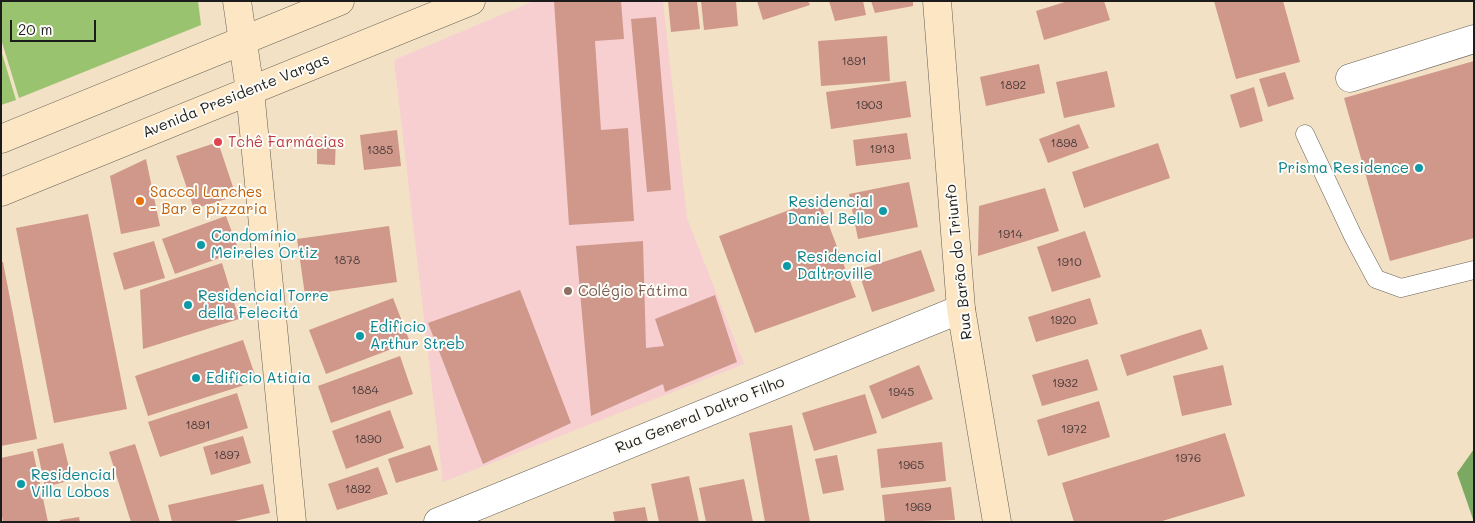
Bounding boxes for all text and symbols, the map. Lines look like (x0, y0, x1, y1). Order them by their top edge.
scale bar (12, 10, 99, 42)
text: 20 m (18, 19, 52, 39)
street label: Avenida Presidente Vargas (140, 50, 332, 142)
house number: 1891 (841, 54, 867, 68)
house number: 1892 (1000, 78, 1026, 92)
house number: 1903 (856, 98, 882, 112)
place label: Tchê Farmácias (228, 133, 344, 151)
marker: Tchê Farmácias (212, 136, 224, 148)
house number: 1898 (1051, 136, 1077, 150)
house number: 1913 (870, 142, 894, 156)
house number: 1385 (367, 143, 393, 157)
place label: Prisma Residence (1278, 159, 1409, 177)
marker: Prisma Residence (1413, 162, 1425, 174)
place label: Saccol Lanches - Bar e pizzaria (150, 183, 268, 218)
street label: Rua Barão do Triunfo (942, 183, 976, 341)
place label: Residencial Daniel Bello (788, 193, 873, 228)
marker: Saccol Lanches - Bar e pizzaria (134, 195, 146, 207)
marker: Residencial Daniel Bello (877, 205, 889, 217)
place label: Condomínio Meireles Ortiz (211, 227, 318, 262)
house number: 1914 (998, 227, 1022, 241)
marker: Condomínio Meireles Ortiz (195, 239, 207, 251)
place label: Residencial Daltroville (797, 248, 881, 283)
house number: 1878 (334, 253, 360, 267)
house number: 1910 (1056, 255, 1082, 269)
marker: Residencial Daltroville (781, 260, 793, 272)
place label: Colégio Fátima (578, 282, 688, 300)
marker: Colégio Fátima (562, 285, 574, 297)
place label: Residencial Torre della Felecitá (198, 287, 329, 322)
marker: Residencial Torre della Felecitá (182, 299, 194, 311)
house number: 1920 (1050, 313, 1076, 327)
place label: Edifício Arthur Streb (370, 318, 465, 353)
marker: Edifício Arthur Streb (354, 330, 366, 342)
place label: Edifício Atiaia (206, 369, 311, 387)
marker: Edifício Atiaia (190, 372, 202, 384)
street label: Rua General Daltro Filho (613, 373, 787, 457)
house number: 1932 (1052, 376, 1078, 390)
house number: 1884 (352, 383, 378, 397)
house number: 1945 (888, 385, 914, 399)
house number: 1891 (185, 418, 211, 432)
house number: 1972 (1061, 422, 1087, 436)
house number: 1890 (354, 432, 382, 446)
house number: 1897 (214, 448, 240, 462)
house number: 1976 (1175, 451, 1201, 465)
house number: 1965 (898, 458, 924, 472)
place label: Residencial Villa Lobos (31, 466, 115, 501)
marker: Residencial Villa Lobos (15, 478, 27, 490)
house number: 1892 (345, 482, 371, 496)
house number: 1969 (905, 500, 931, 514)

